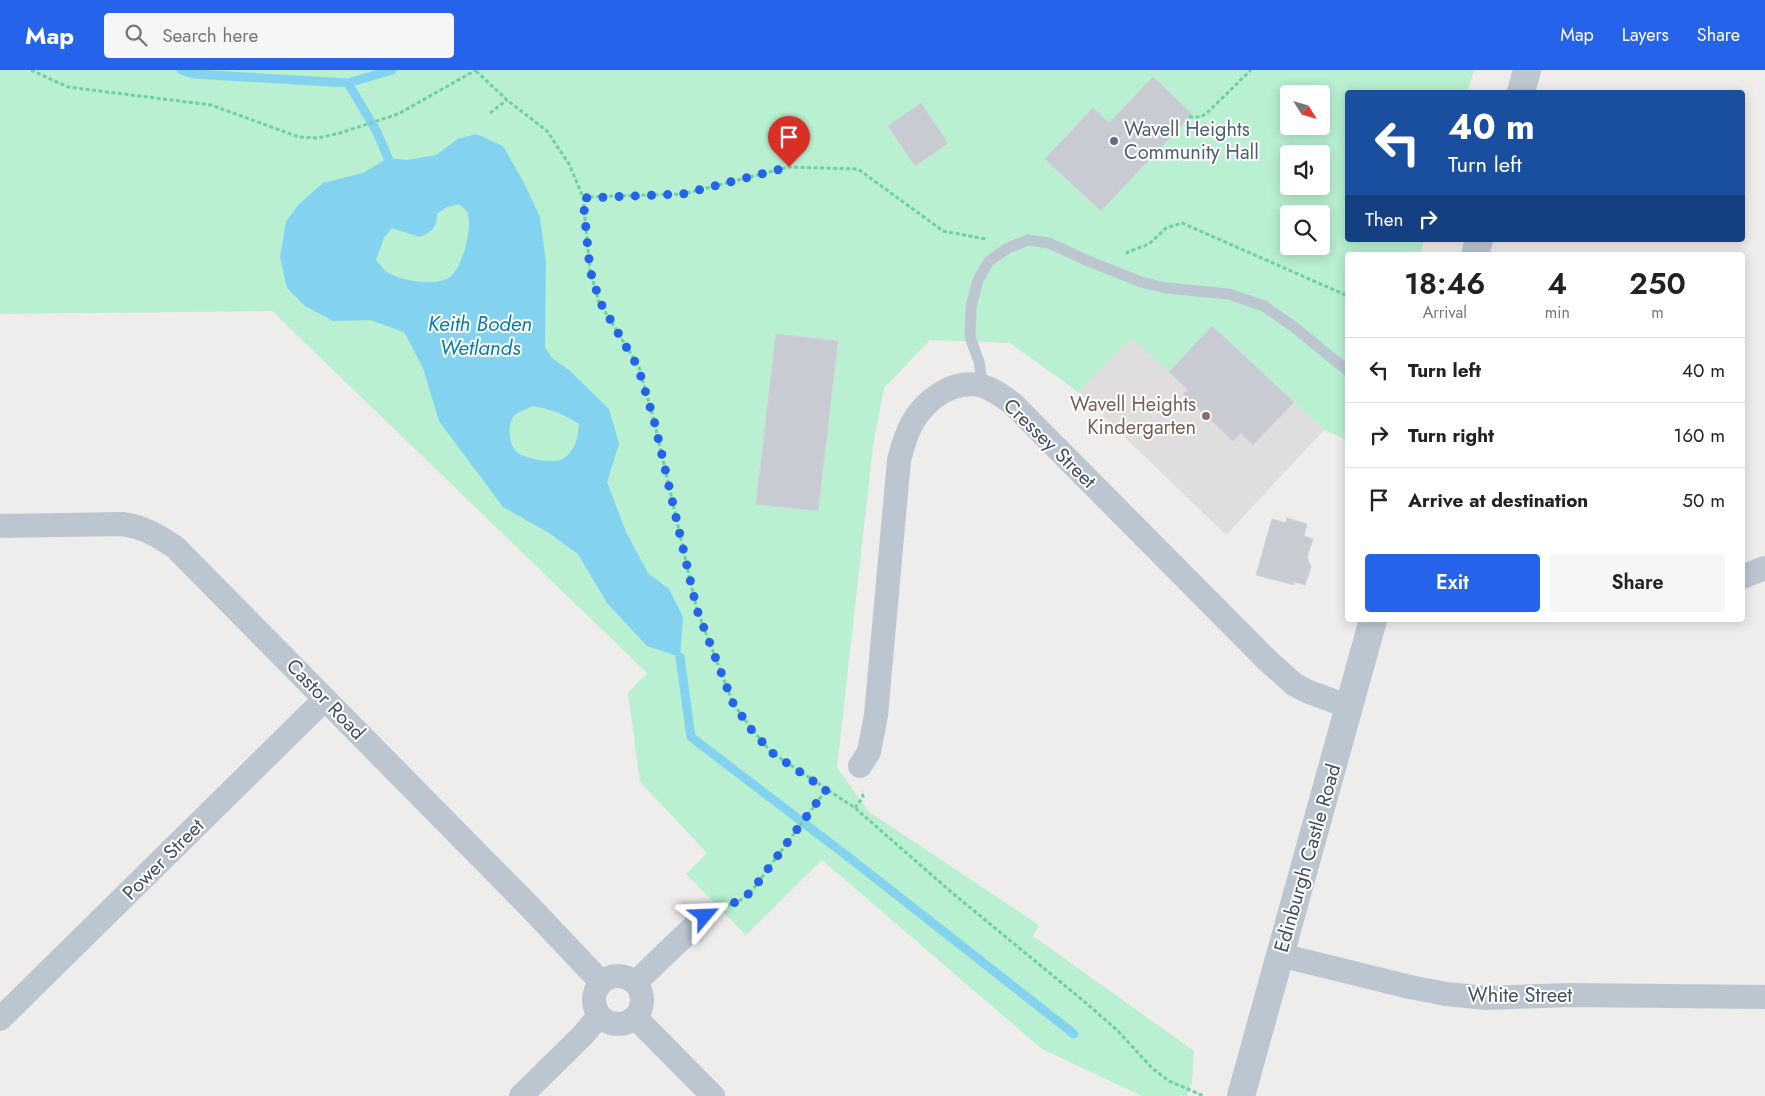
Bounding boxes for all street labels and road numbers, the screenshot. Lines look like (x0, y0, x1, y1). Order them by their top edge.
street label: Cressey Street (997, 392, 1103, 495)
street label: Castor Road (279, 652, 372, 747)
street label: Edinburgh Castle Road (1267, 761, 1348, 956)
street label: Power Street (116, 812, 211, 907)
street label: White Street (1468, 981, 1572, 1010)

